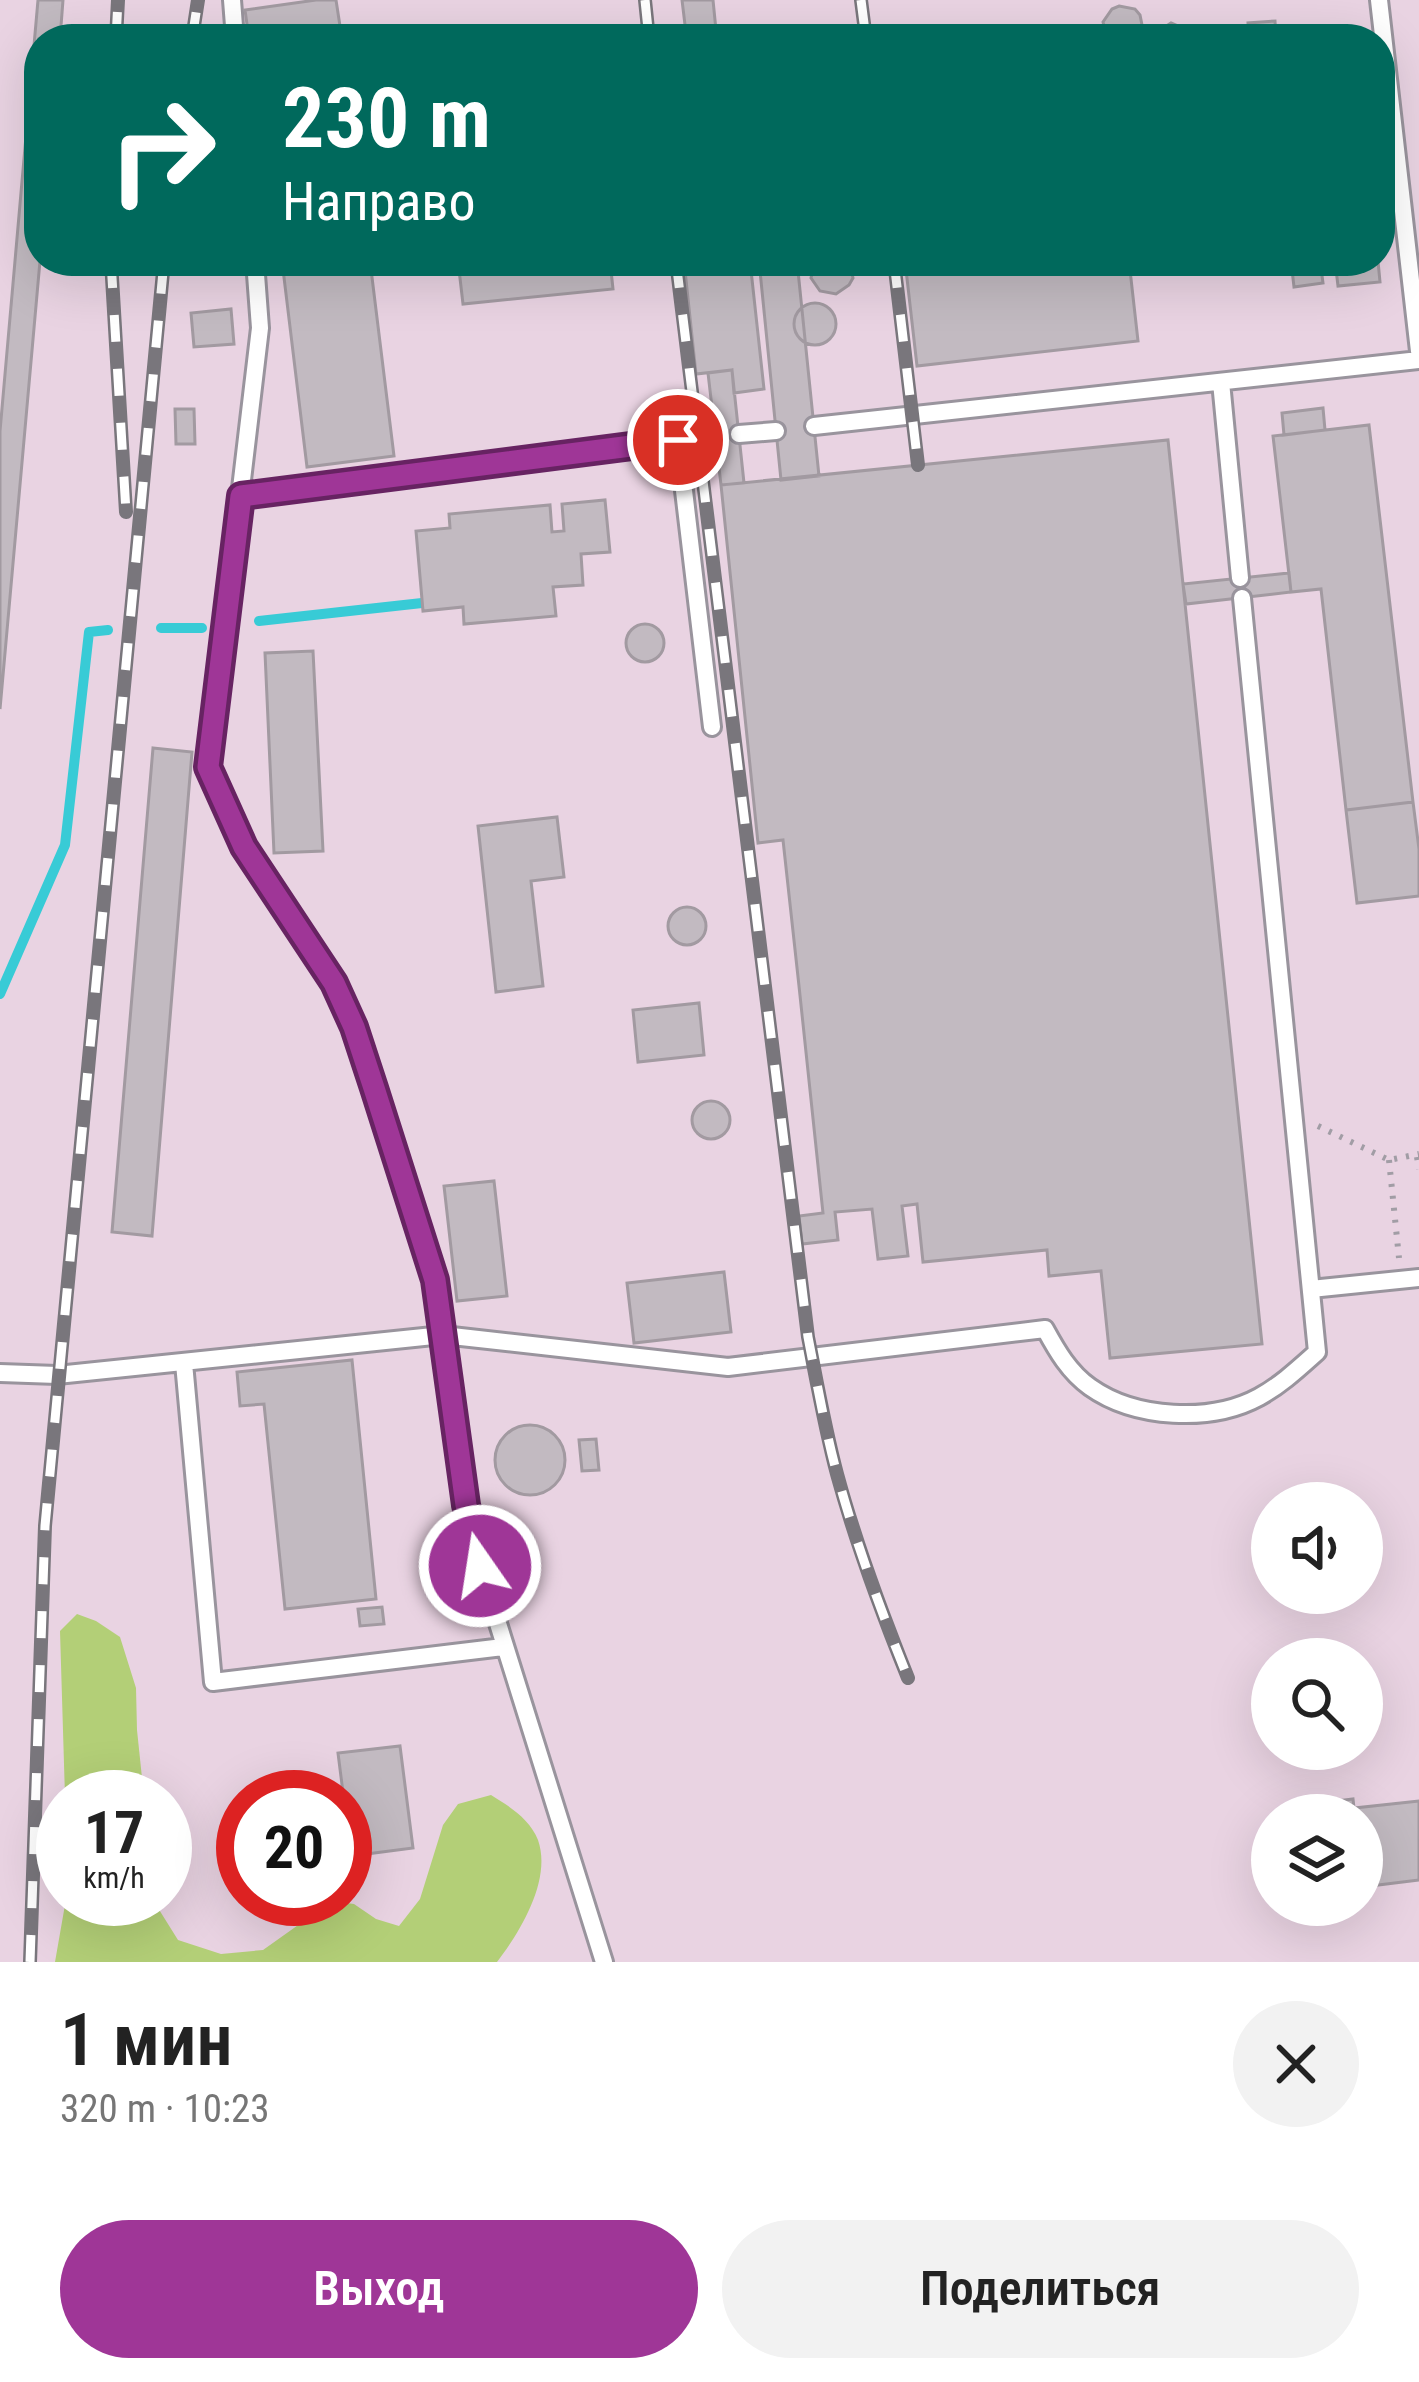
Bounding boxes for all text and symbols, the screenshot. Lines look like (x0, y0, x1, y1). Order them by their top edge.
text: 230 m (282, 69, 491, 168)
icon: right (84, 72, 240, 228)
text: Направо (282, 170, 476, 233)
pin (627, 389, 729, 491)
icon: arrive (645, 407, 711, 473)
map controls (1251, 1482, 1383, 1926)
button: sound (1251, 1482, 1383, 1614)
position arrow (417, 1503, 543, 1629)
button: search (1251, 1638, 1383, 1770)
speed limit sign: 20 (216, 1770, 372, 1926)
button: layers (1251, 1794, 1383, 1926)
text: 17 (84, 1797, 144, 1868)
text: km/h (83, 1860, 145, 1895)
text: 1 мин (60, 1998, 233, 2083)
button: close (1233, 2001, 1359, 2127)
text: 320 m · 10:23 (60, 2086, 270, 2132)
button: Выход (60, 2220, 698, 2358)
button: Поделиться (722, 2220, 1359, 2358)

